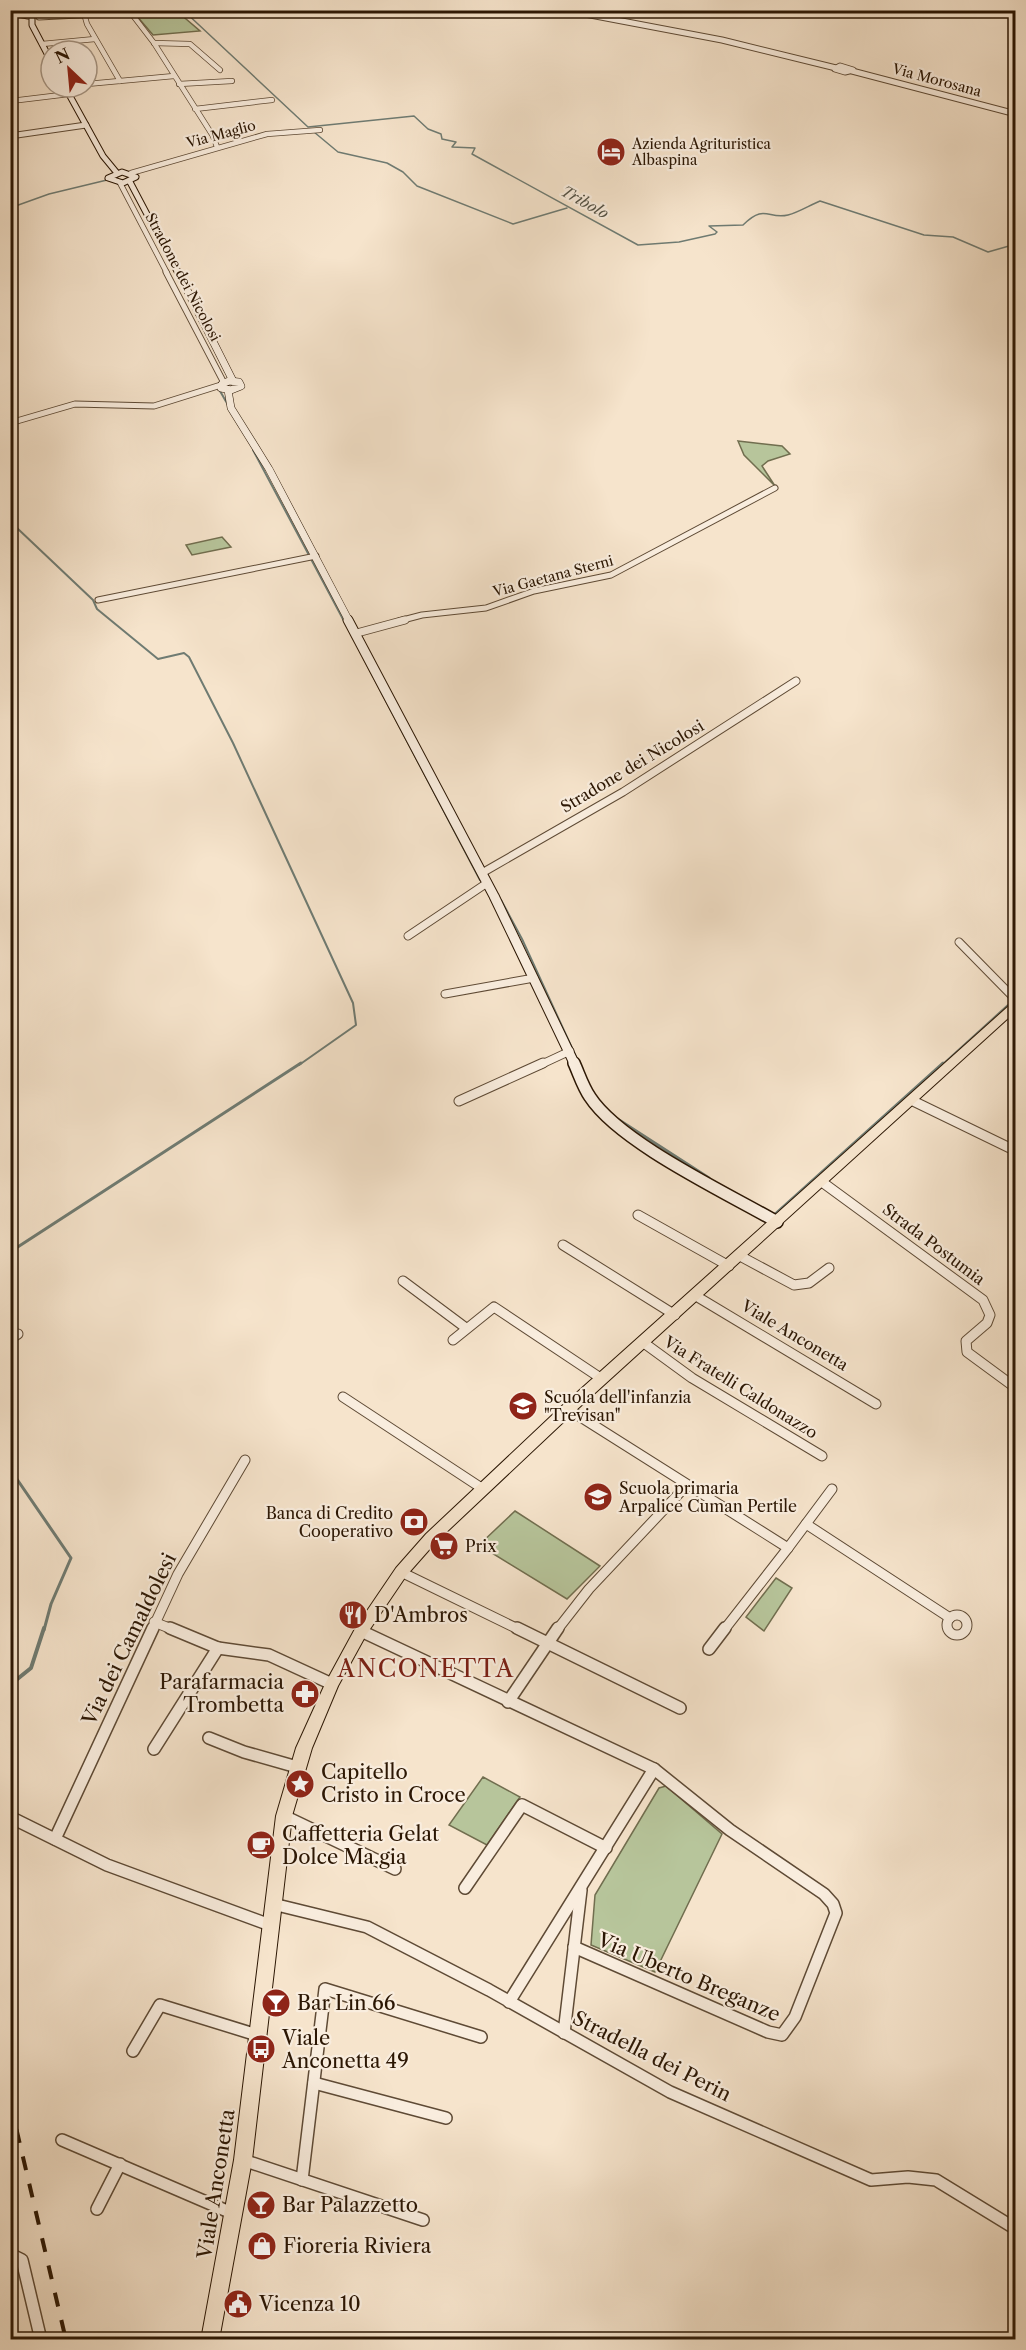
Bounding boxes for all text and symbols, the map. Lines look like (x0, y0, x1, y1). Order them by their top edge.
north arrow (39, 39, 99, 99)
text: N (52, 43, 73, 68)
street label: Via Morosana (889, 59, 984, 101)
street label: Via Maglio (183, 116, 258, 152)
place label: Azienda Agrituristica Albaspina (631, 135, 772, 169)
hotel icon: Azienda Agrituristica Albaspina (595, 136, 627, 168)
water label: Tribolo (558, 181, 612, 223)
street label: Stradone dei Nicolosi (141, 210, 225, 344)
street label: Via Gaetana Sterni (490, 551, 615, 601)
street label: Stradone dei Nicolosi (557, 715, 707, 817)
street label: Strada Postumia (879, 1199, 990, 1289)
street label: Viale Anconetta (737, 1295, 852, 1375)
street label: Via Fratelli Caldonazzo (660, 1331, 822, 1443)
place label: Scuola dell'infanzia "Trevisan" (544, 1387, 692, 1425)
school or university icon: Scuola dell'infanzia "Trevisan" (507, 1390, 539, 1422)
place label: Scuola primaria Arpalice Cuman Pertile (618, 1478, 797, 1516)
school or university icon: Scuola primaria Arpalice Cuman Pertile (582, 1481, 614, 1513)
place label: Banca di Credito Cooperativo (266, 1503, 393, 1541)
bank icon: Banca di Credito Cooperativo (398, 1506, 430, 1538)
supermarket icon: Prix (428, 1530, 460, 1562)
place label: Prix (465, 1536, 497, 1556)
street label: Via dei Camaldolesi (76, 1549, 181, 1730)
restaurant icon: D'Ambros (337, 1599, 369, 1631)
place label: D'Ambros (374, 1603, 468, 1627)
district label: ANCONETTA (336, 1654, 515, 1683)
place label: Parafarmacia Trombetta (159, 1670, 284, 1717)
pharmacy icon: Parafarmacia Trombetta (289, 1678, 321, 1710)
place label: Capitello Cristo in Croce (321, 1760, 466, 1807)
place icon: Capitello Cristo in Croce (284, 1768, 316, 1800)
place label: Caffetteria Gelat Dolce Ma.gia (282, 1822, 439, 1869)
cafe icon: Caffetteria Gelat Dolce Ma.gia (245, 1829, 277, 1861)
street label: Via Uberto Breganze (593, 1927, 784, 2026)
bar icon: Bar Lin 66 (260, 1987, 292, 2019)
place label: Bar Lin 66 (297, 1991, 395, 2015)
street label: Stradella dei Perin (569, 2006, 736, 2107)
place label: Viale Anconetta 49 (281, 2026, 409, 2073)
bus stop icon: Viale Anconetta 49 (245, 2033, 277, 2065)
street label: Viale Anconetta (192, 2107, 240, 2262)
bar icon: Bar Palazzetto (245, 2189, 277, 2221)
place label: Bar Palazzetto (282, 2193, 418, 2217)
shop icon: Fioreria Riviera (246, 2230, 278, 2262)
place label: Fioreria Riviera (283, 2234, 432, 2258)
public building icon: Vicenza 10 (222, 2288, 254, 2320)
place label: Vicenza 10 (258, 2292, 361, 2316)

